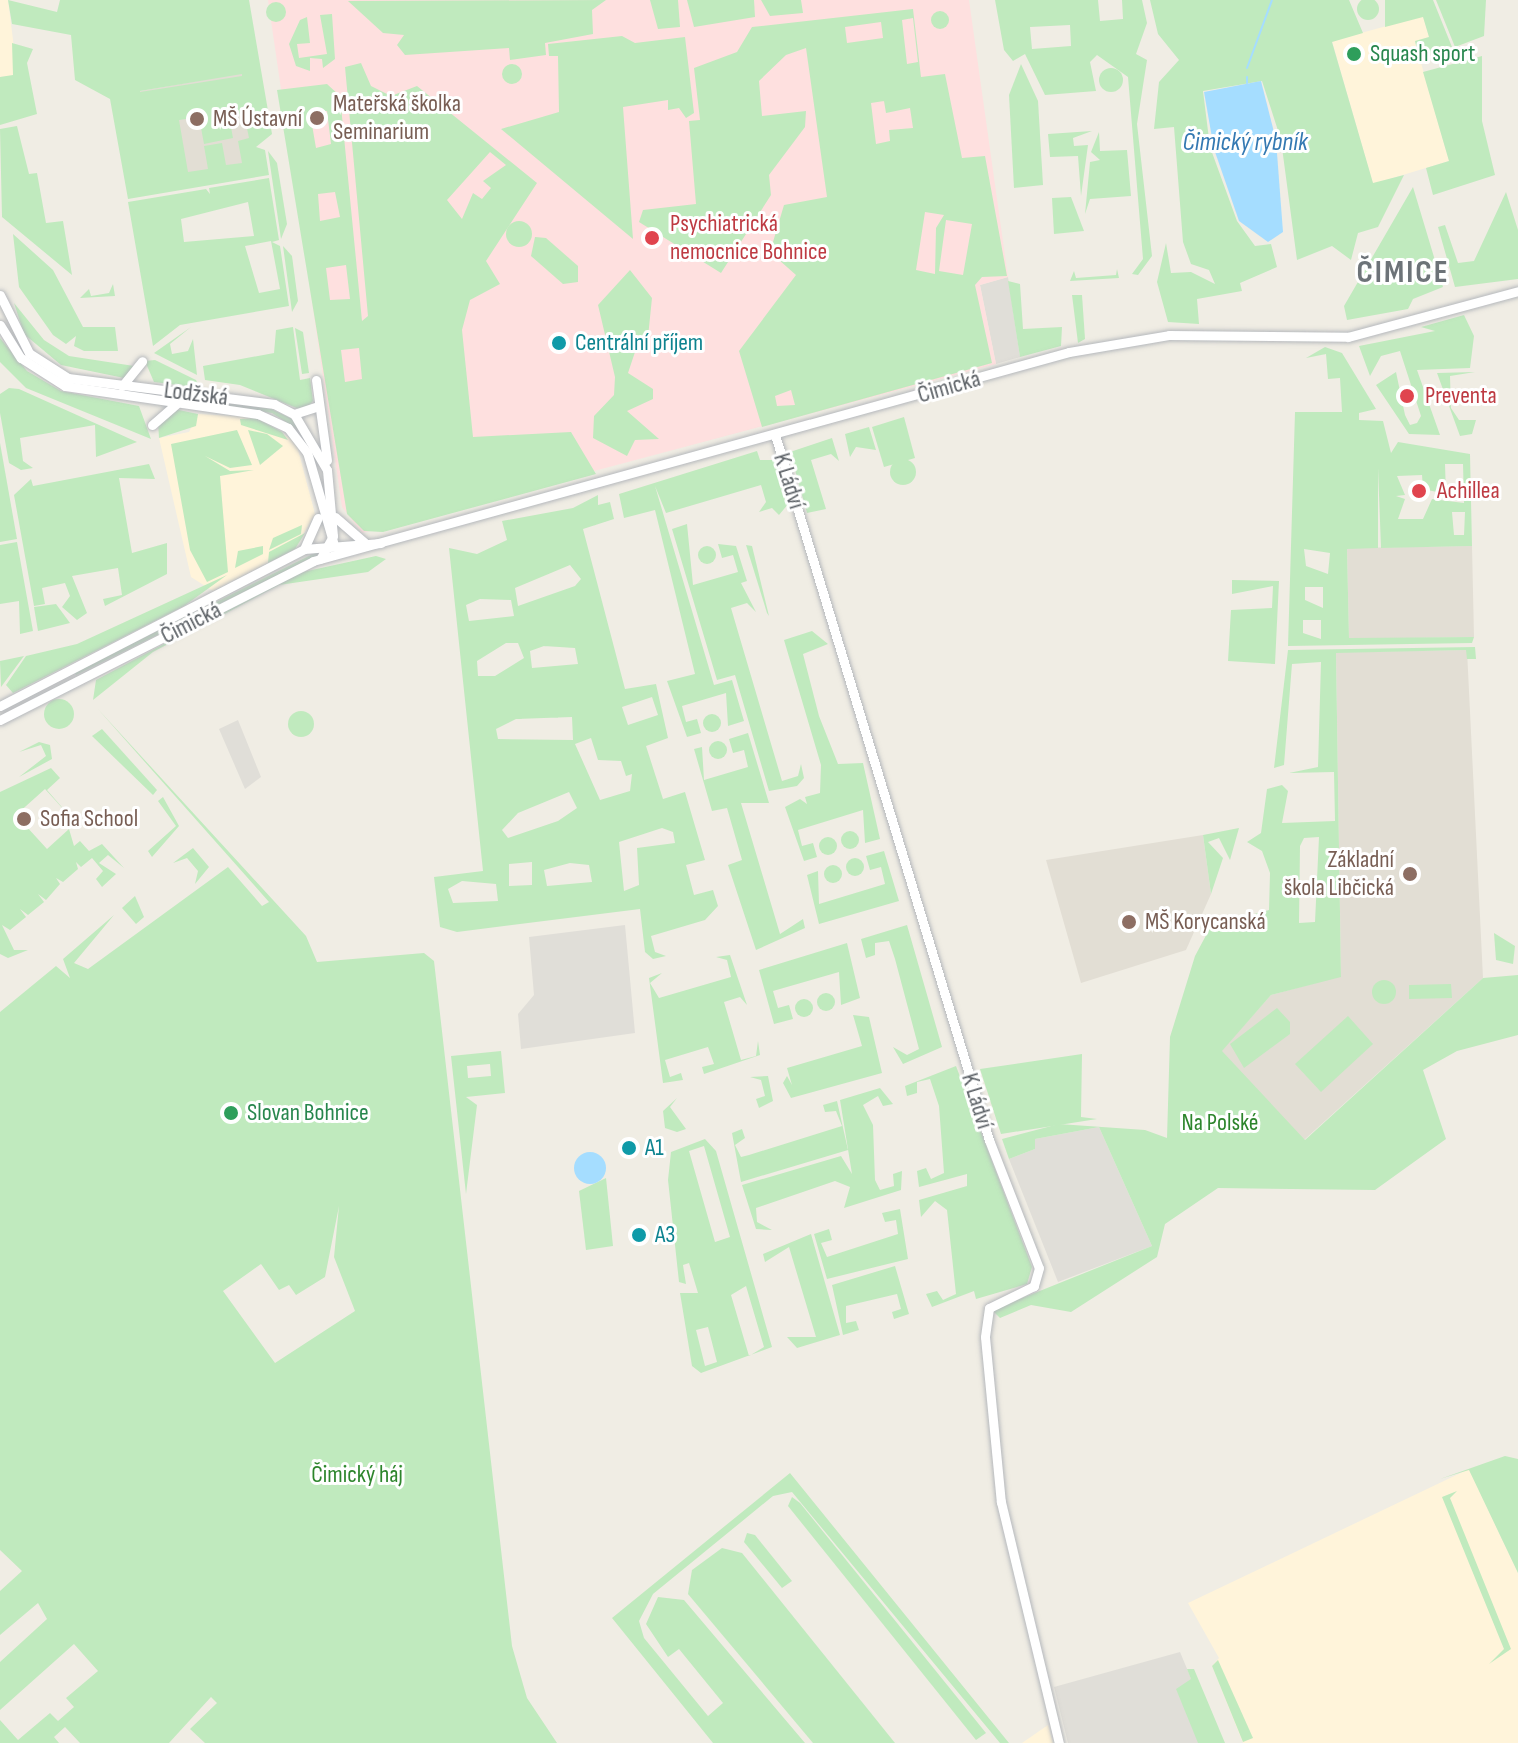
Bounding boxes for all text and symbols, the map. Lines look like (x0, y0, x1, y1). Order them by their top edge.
place label: Squash sport (1370, 40, 1475, 68)
marker: Squash sport (1345, 45, 1363, 63)
place label: Mateřská školka Seminarium (333, 90, 461, 146)
place label: MŠ Ústavní (213, 105, 302, 133)
marker: Mateřská školka Seminarium (308, 109, 326, 127)
marker: MŠ Ústavní (188, 110, 206, 128)
water label: Čimický rybník (1182, 127, 1308, 159)
place label: Psychiatrická nemocnice Bohnice (670, 210, 827, 266)
marker: Psychiatrická nemocnice Bohnice (641, 227, 663, 249)
district label: ČIMICE (1356, 254, 1450, 292)
place label: Centrální příjem (575, 329, 703, 357)
marker: Centrální příjem (550, 334, 568, 352)
street label: Čimická (914, 364, 984, 410)
street label: Lodžská (162, 376, 230, 412)
place label: Preventa (1425, 382, 1497, 410)
marker: Preventa (1396, 385, 1418, 407)
street label: K Ládví (767, 450, 811, 512)
place label: Achillea (1437, 477, 1500, 505)
marker: Achillea (1408, 480, 1430, 502)
street label: Čimická (156, 596, 226, 650)
place label: Sofia School (40, 805, 138, 833)
marker: Sofia School (15, 810, 33, 828)
place label: Základní škola Libčická (1284, 846, 1394, 902)
marker: Základní škola Libčická (1401, 865, 1419, 883)
place label: MŠ Korycanská (1145, 908, 1266, 936)
marker: MŠ Korycanská (1120, 913, 1138, 931)
street label: K Ládví (955, 1070, 999, 1132)
place label: Slovan Bohnice (247, 1099, 369, 1127)
marker: Slovan Bohnice (222, 1104, 240, 1122)
park label: Na Polské (1182, 1109, 1258, 1137)
place label: A1 (645, 1134, 664, 1162)
marker: A1 (620, 1139, 638, 1157)
place label: A3 (655, 1221, 675, 1249)
marker: A3 (630, 1226, 648, 1244)
park label: Čimický háj (311, 1461, 403, 1489)

